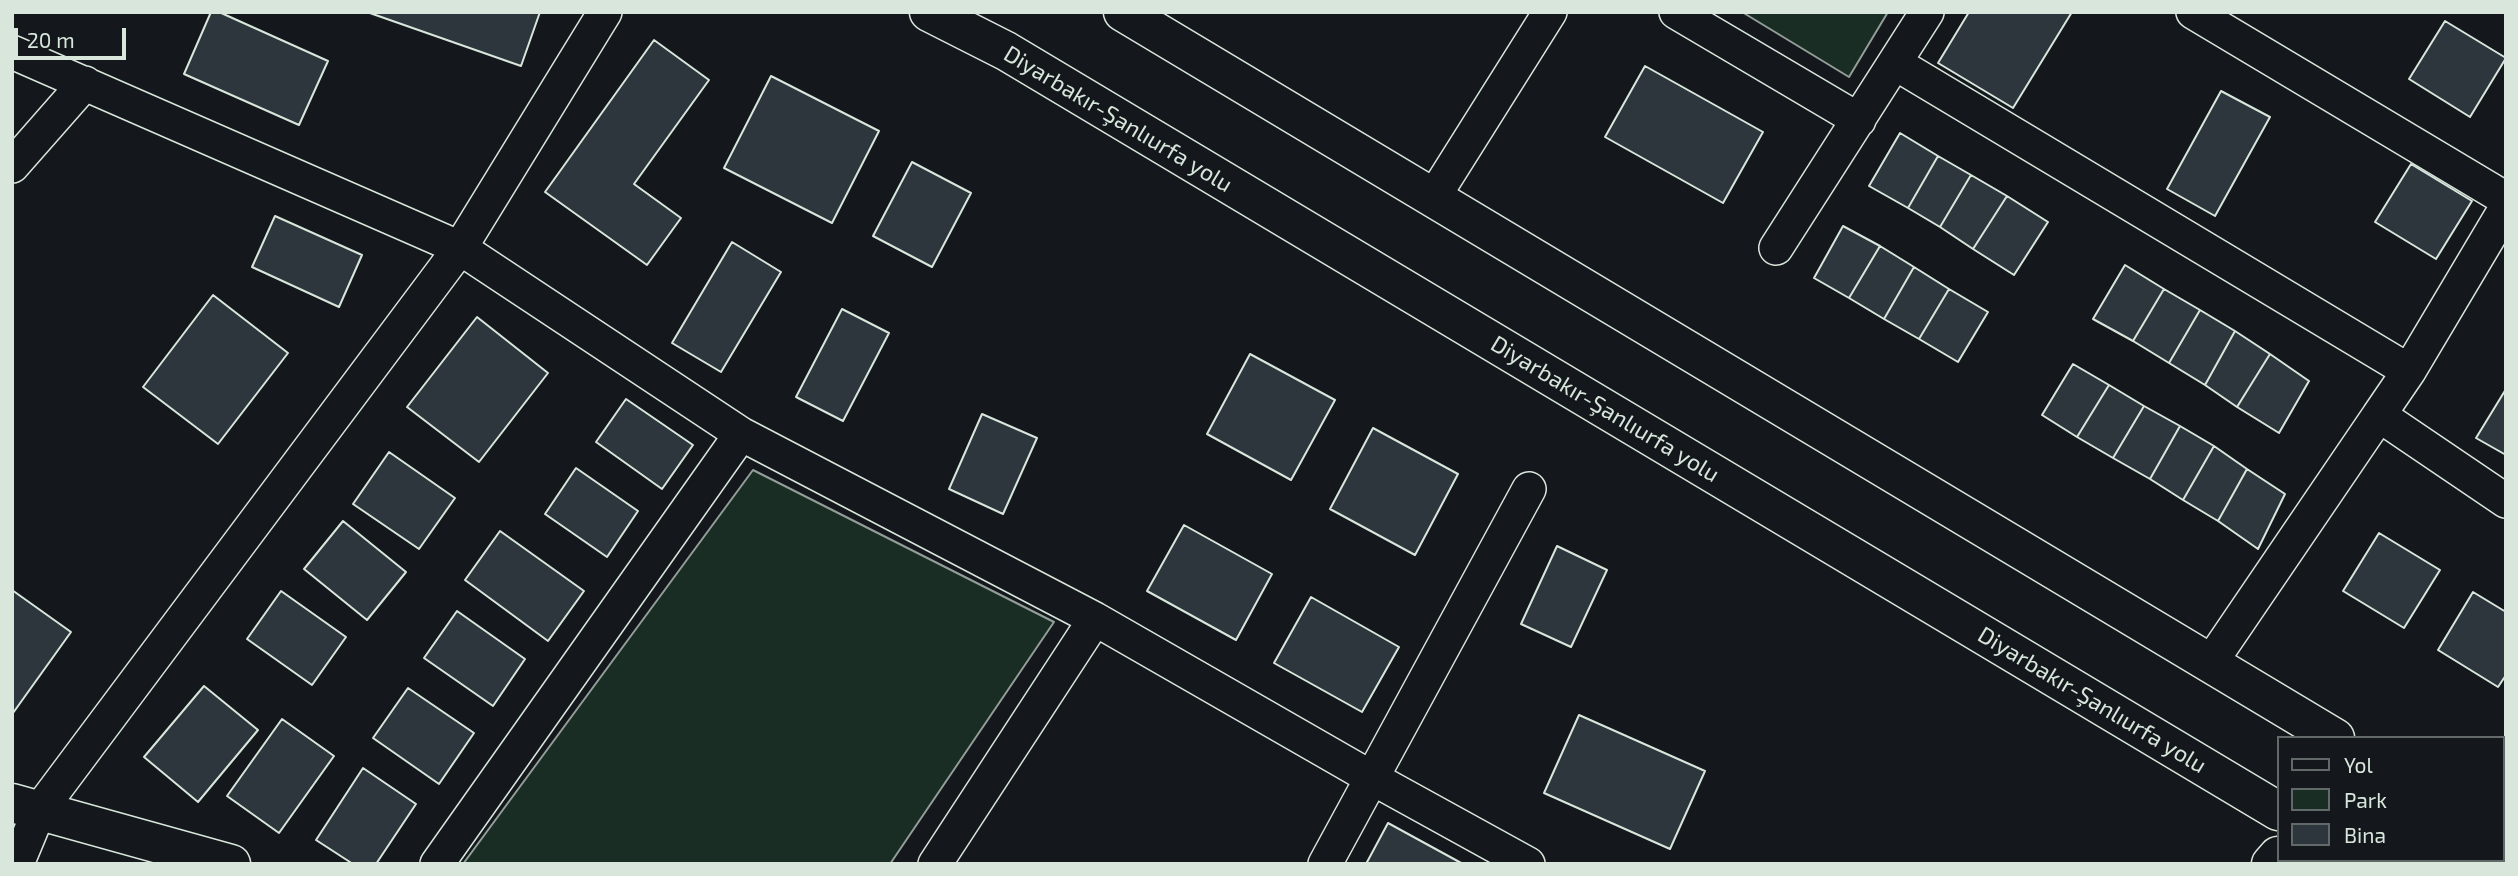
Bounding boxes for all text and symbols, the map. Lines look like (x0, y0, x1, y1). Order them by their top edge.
scale bar (18, 14, 130, 58)
text: 20 m (27, 27, 75, 52)
street label: Diyarbakır-Şanlıurfa yolu (999, 40, 1237, 198)
street label: Diyarbakır-Şanlıurfa yolu (1486, 330, 1724, 488)
street label: Diyarbakır-Şanlıurfa yolu (1973, 621, 2211, 779)
legend (2276, 736, 2504, 862)
text: Yol (2344, 752, 2373, 777)
text: Park (2344, 787, 2387, 812)
text: Bina (2344, 822, 2386, 847)

